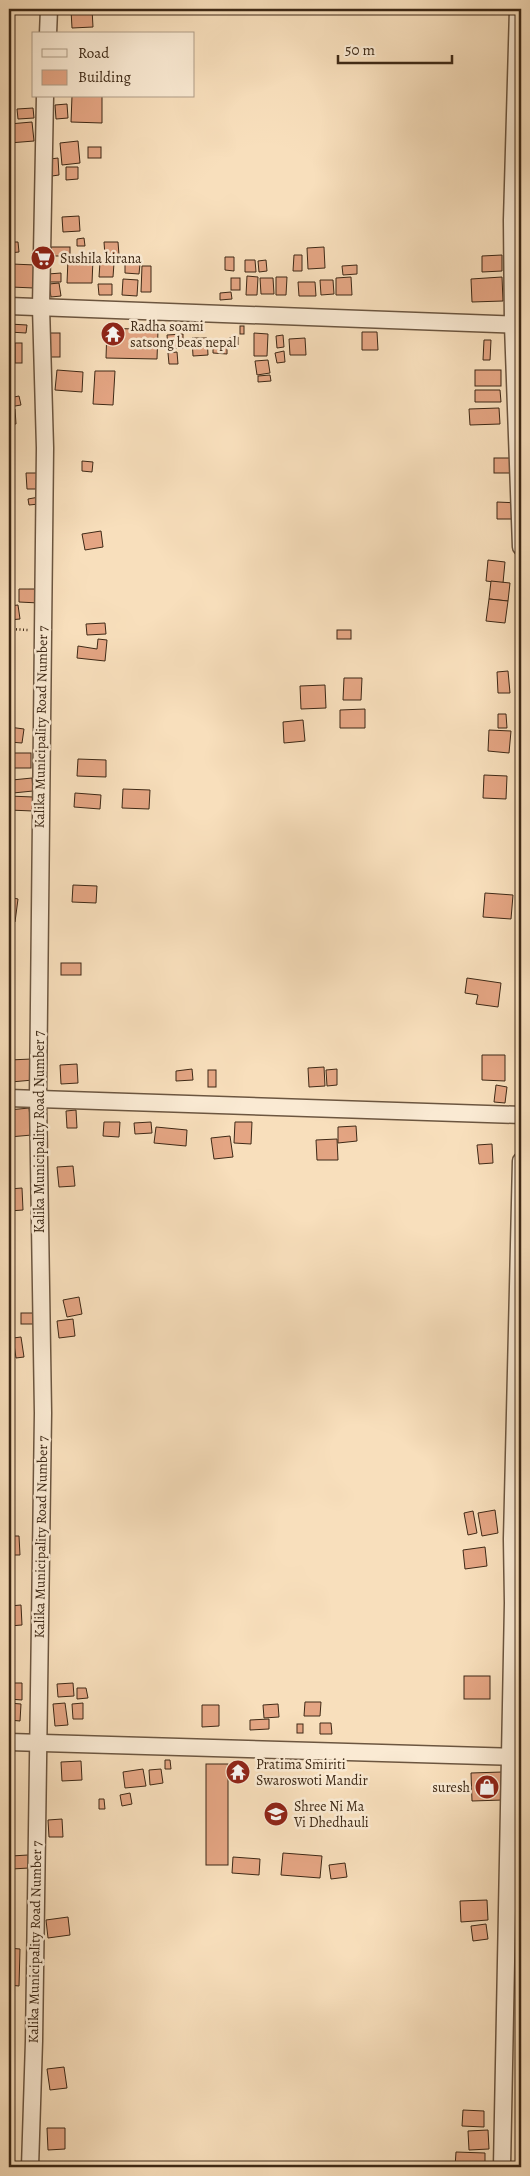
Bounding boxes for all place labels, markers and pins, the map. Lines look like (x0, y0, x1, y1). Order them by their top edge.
supermarket icon: Sushila kirana (30, 245, 56, 271)
place label: Sushila kirana (60, 249, 142, 268)
place label: Radha soami satsong beas nepal (130, 317, 237, 352)
temple icon: Radha soami satsong beas nepal (100, 321, 126, 347)
place label: Pratima Smiriti Swaroswoti Mandir (256, 1755, 368, 1790)
temple icon: Pratima Smiriti Swaroswoti Mandir (225, 1759, 251, 1785)
shop icon: suresh (474, 1774, 500, 1800)
place label: suresh (432, 1778, 471, 1797)
place label: Shree Ni Ma Vi Dhedhauli (293, 1797, 369, 1832)
school or university icon: Shree Ni Ma Vi Dhedhauli (263, 1801, 289, 1827)

